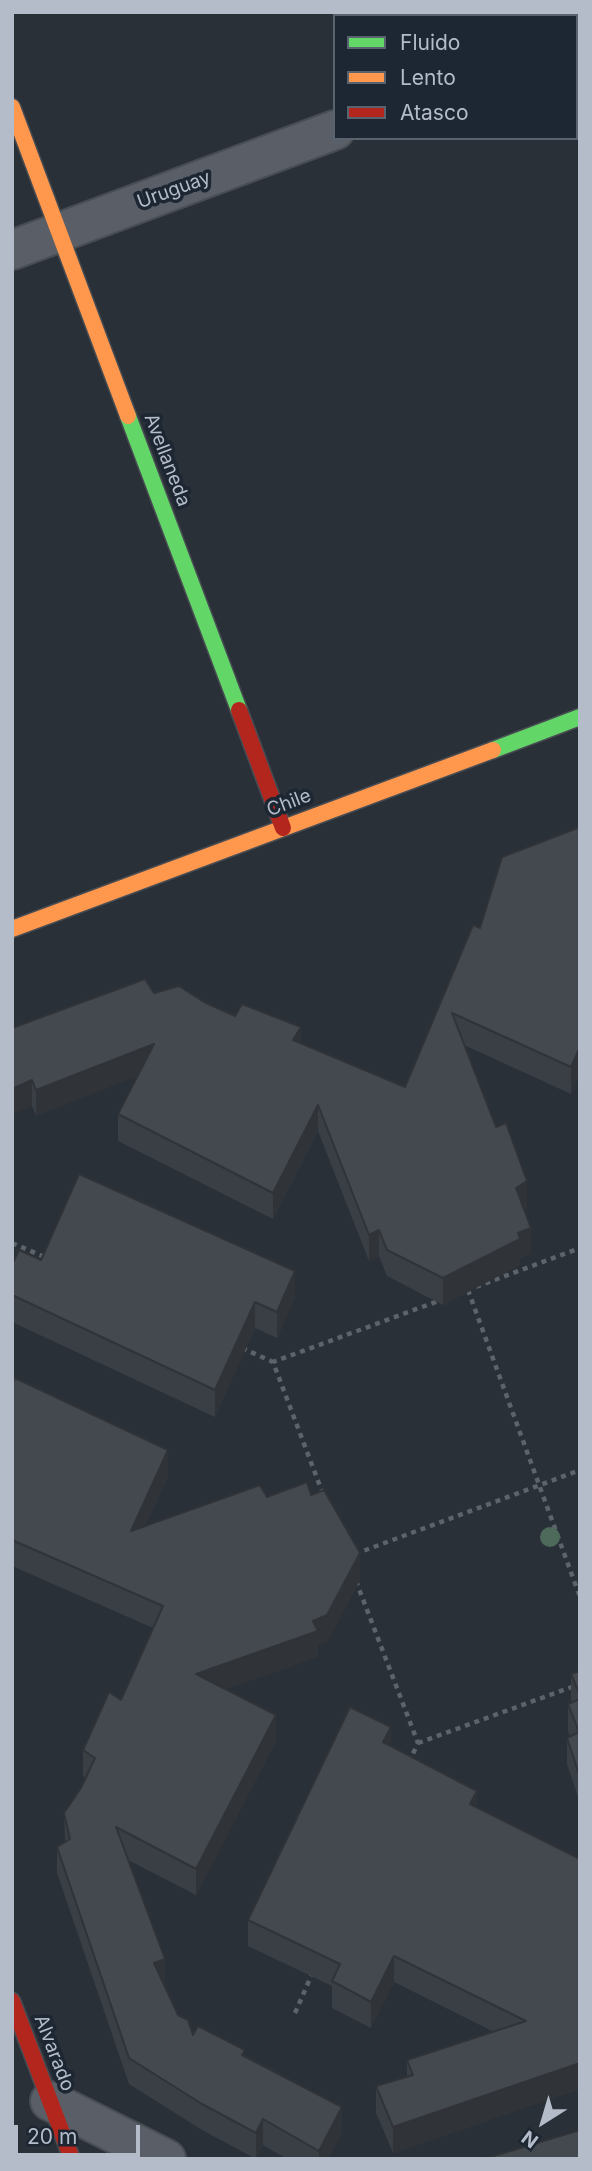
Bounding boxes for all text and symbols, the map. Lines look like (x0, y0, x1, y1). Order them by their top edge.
legend (333, 14, 578, 140)
text: Fluido (400, 30, 460, 55)
text: Lento (400, 65, 456, 90)
text: Atasco (400, 100, 469, 125)
street label: Uruguay (134, 166, 214, 214)
street label: Avellaneda (139, 410, 195, 510)
street label: Chile (264, 784, 314, 822)
street label: Alvarado (29, 2012, 79, 2094)
north arrow (508, 2087, 578, 2157)
scale bar (18, 2112, 144, 2156)
text: 20 m (27, 2124, 77, 2149)
text: N (517, 2126, 543, 2153)

